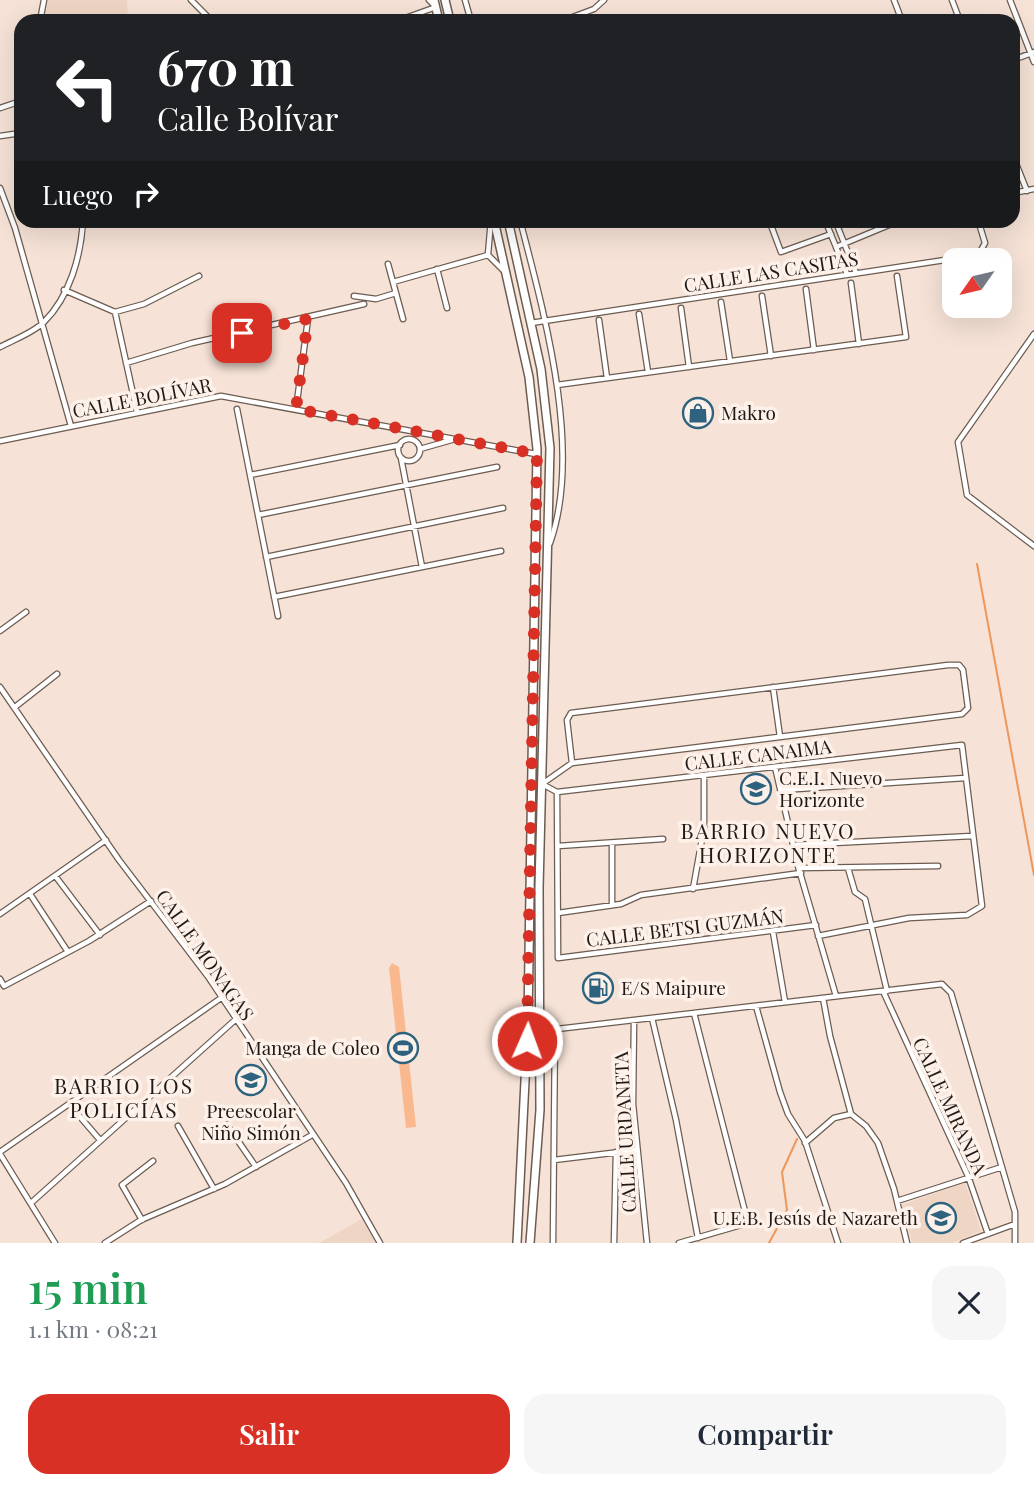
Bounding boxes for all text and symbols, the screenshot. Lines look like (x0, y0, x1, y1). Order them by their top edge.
text: 670 m (157, 33, 294, 98)
icon: left (42, 42, 133, 133)
text: Calle Bolívar (157, 96, 338, 139)
icon: right (127, 175, 165, 213)
text: Luego (42, 177, 113, 212)
street label: CALLE LAS CASITAS (682, 244, 860, 298)
north arrow (942, 248, 1012, 318)
map controls (942, 248, 1012, 318)
pin (212, 303, 272, 363)
icon: arrive (223, 314, 261, 352)
street label: CALLE BOLÍVAR (70, 371, 214, 423)
shop icon: Makro (681, 396, 715, 430)
place label: Makro (721, 399, 776, 425)
street label: CALLE CANAIMA (683, 732, 834, 776)
place label: C.E.I. Nuevo Horizonte (779, 764, 882, 812)
school or university icon: C.E.I. Nuevo Horizonte (739, 772, 773, 806)
district label: BARRIO NUEVO HORIZONTE (680, 816, 856, 868)
street label: CALLE MONAGAS (151, 884, 261, 1025)
street label: CALLE BETSI GUZMÁN (585, 902, 785, 952)
fuel station icon: E/S Maipure (581, 971, 615, 1005)
place label: E/S Maipure (621, 974, 726, 1000)
position arrow (490, 1004, 564, 1078)
sports icon: Manga de Coleo (386, 1031, 420, 1065)
street label: CALLE MIRANDA (908, 1033, 995, 1179)
place label: Manga de Coleo (245, 1034, 380, 1060)
street label: CALLE URDANETA (607, 1050, 641, 1213)
school or university icon: Preescolar Niño Simón (234, 1063, 268, 1097)
district label: BARRIO LOS POLICÍAS (54, 1071, 194, 1123)
place label: Preescolar Niño Simón (201, 1097, 301, 1145)
school or university icon: U.E.B. Jesús de Nazareth (924, 1201, 958, 1235)
place label: U.E.B. Jesús de Nazareth (713, 1204, 918, 1230)
text: 15 min (28, 1259, 148, 1315)
button: close (932, 1266, 1006, 1340)
text: 1.1 km · 08:21 (28, 1313, 158, 1344)
button: Salir (28, 1394, 510, 1474)
button: Compartir (524, 1394, 1006, 1474)

